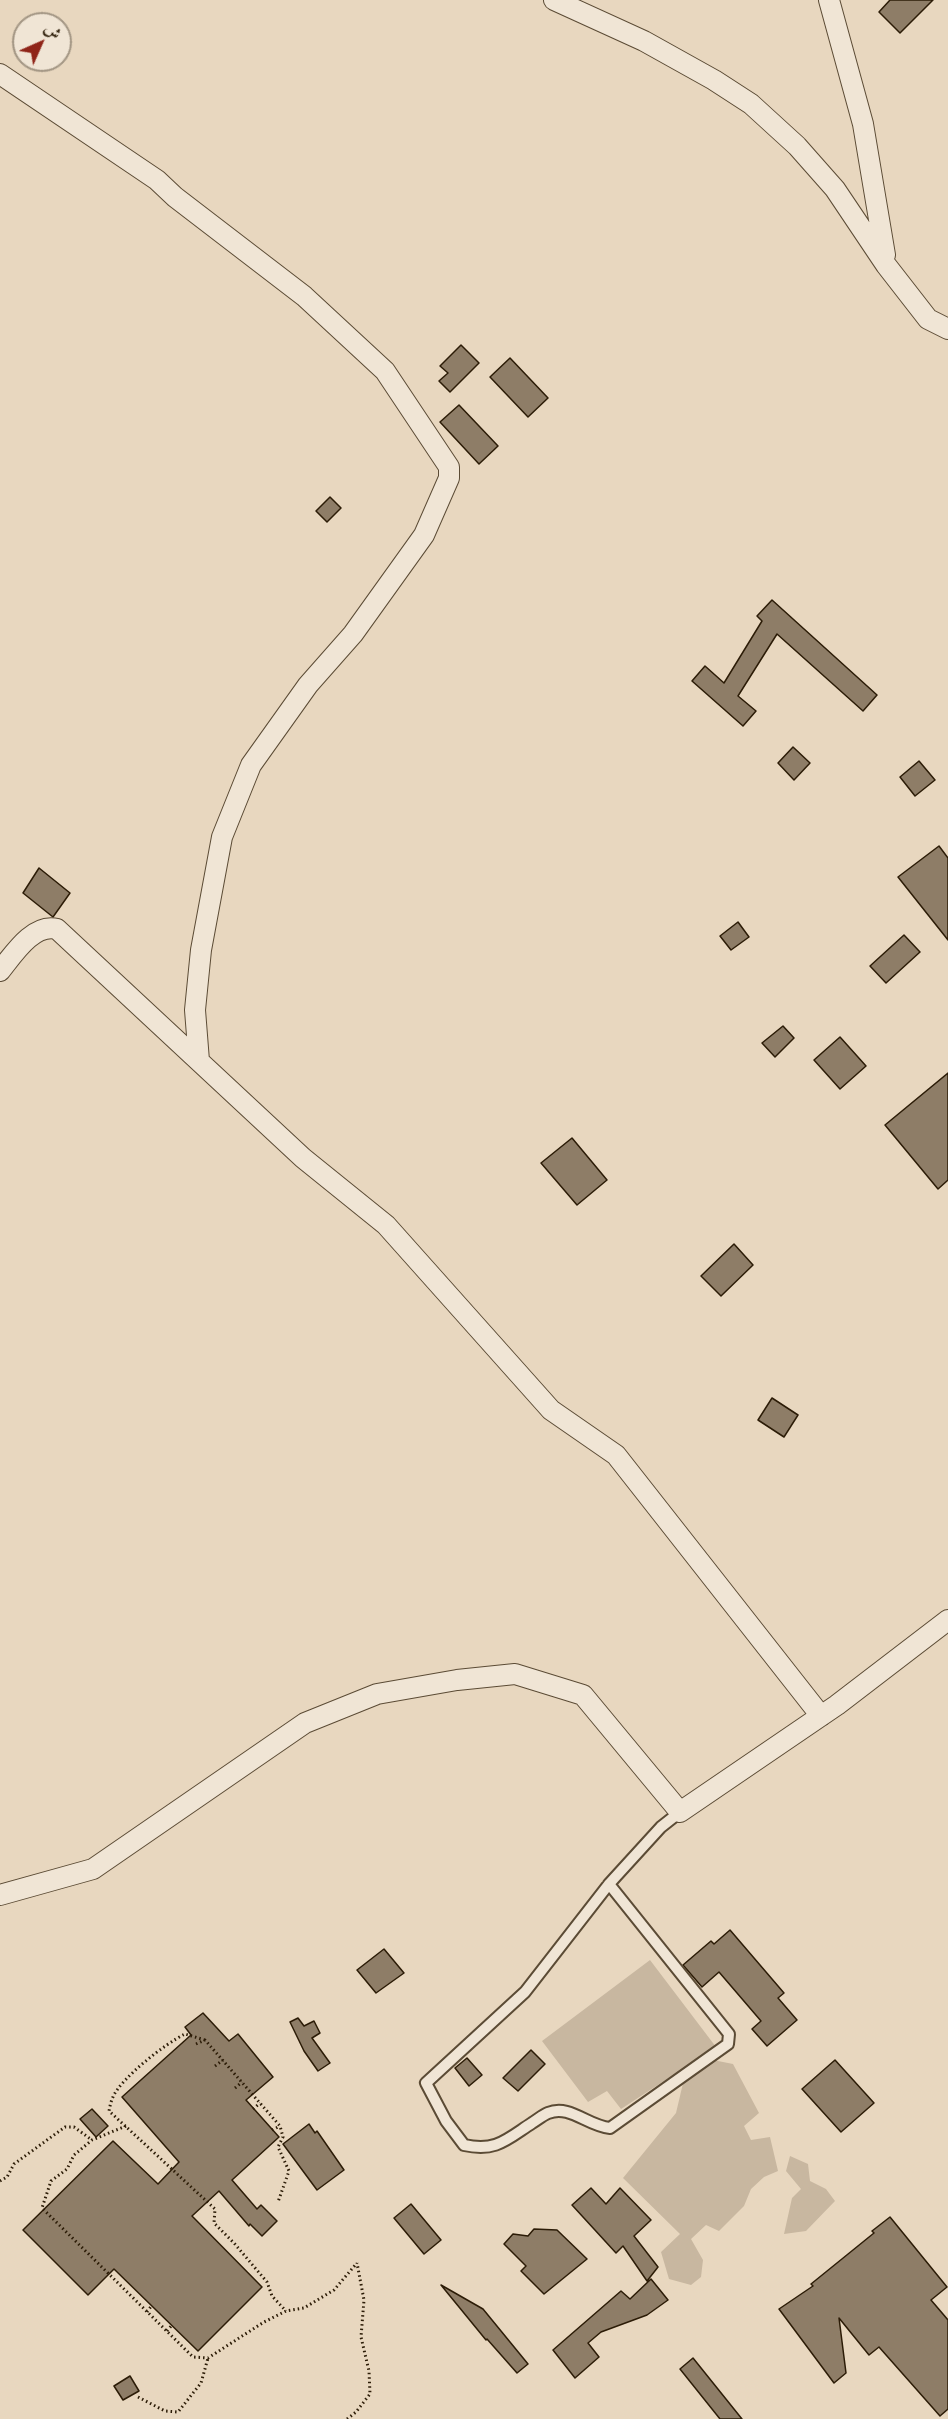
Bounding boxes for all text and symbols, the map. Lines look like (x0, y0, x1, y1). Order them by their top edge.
north arrow (12, 12, 72, 72)
text: ش (39, 17, 67, 45)

